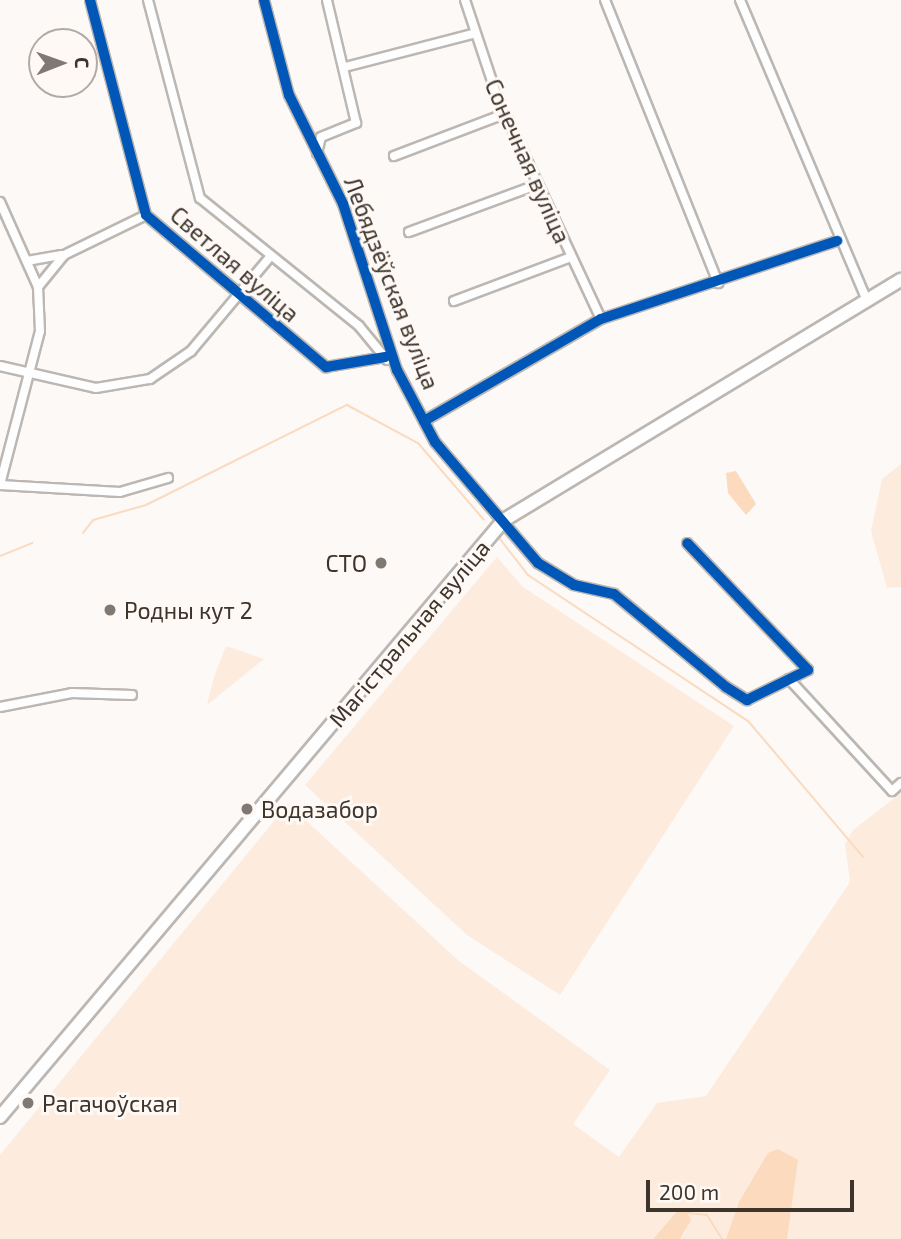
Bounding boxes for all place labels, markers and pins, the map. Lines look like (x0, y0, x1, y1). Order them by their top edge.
place label: СТО (325, 549, 367, 577)
marker: СТО (373, 555, 389, 571)
place label: Родны кут 2 (124, 596, 253, 624)
marker: Родны кут 2 (102, 602, 118, 618)
place label: Водазабор (261, 795, 378, 823)
marker: Водазабор (239, 801, 255, 817)
place label: Рагачоўская (42, 1089, 178, 1117)
marker: Рагачоўская (20, 1095, 36, 1111)

